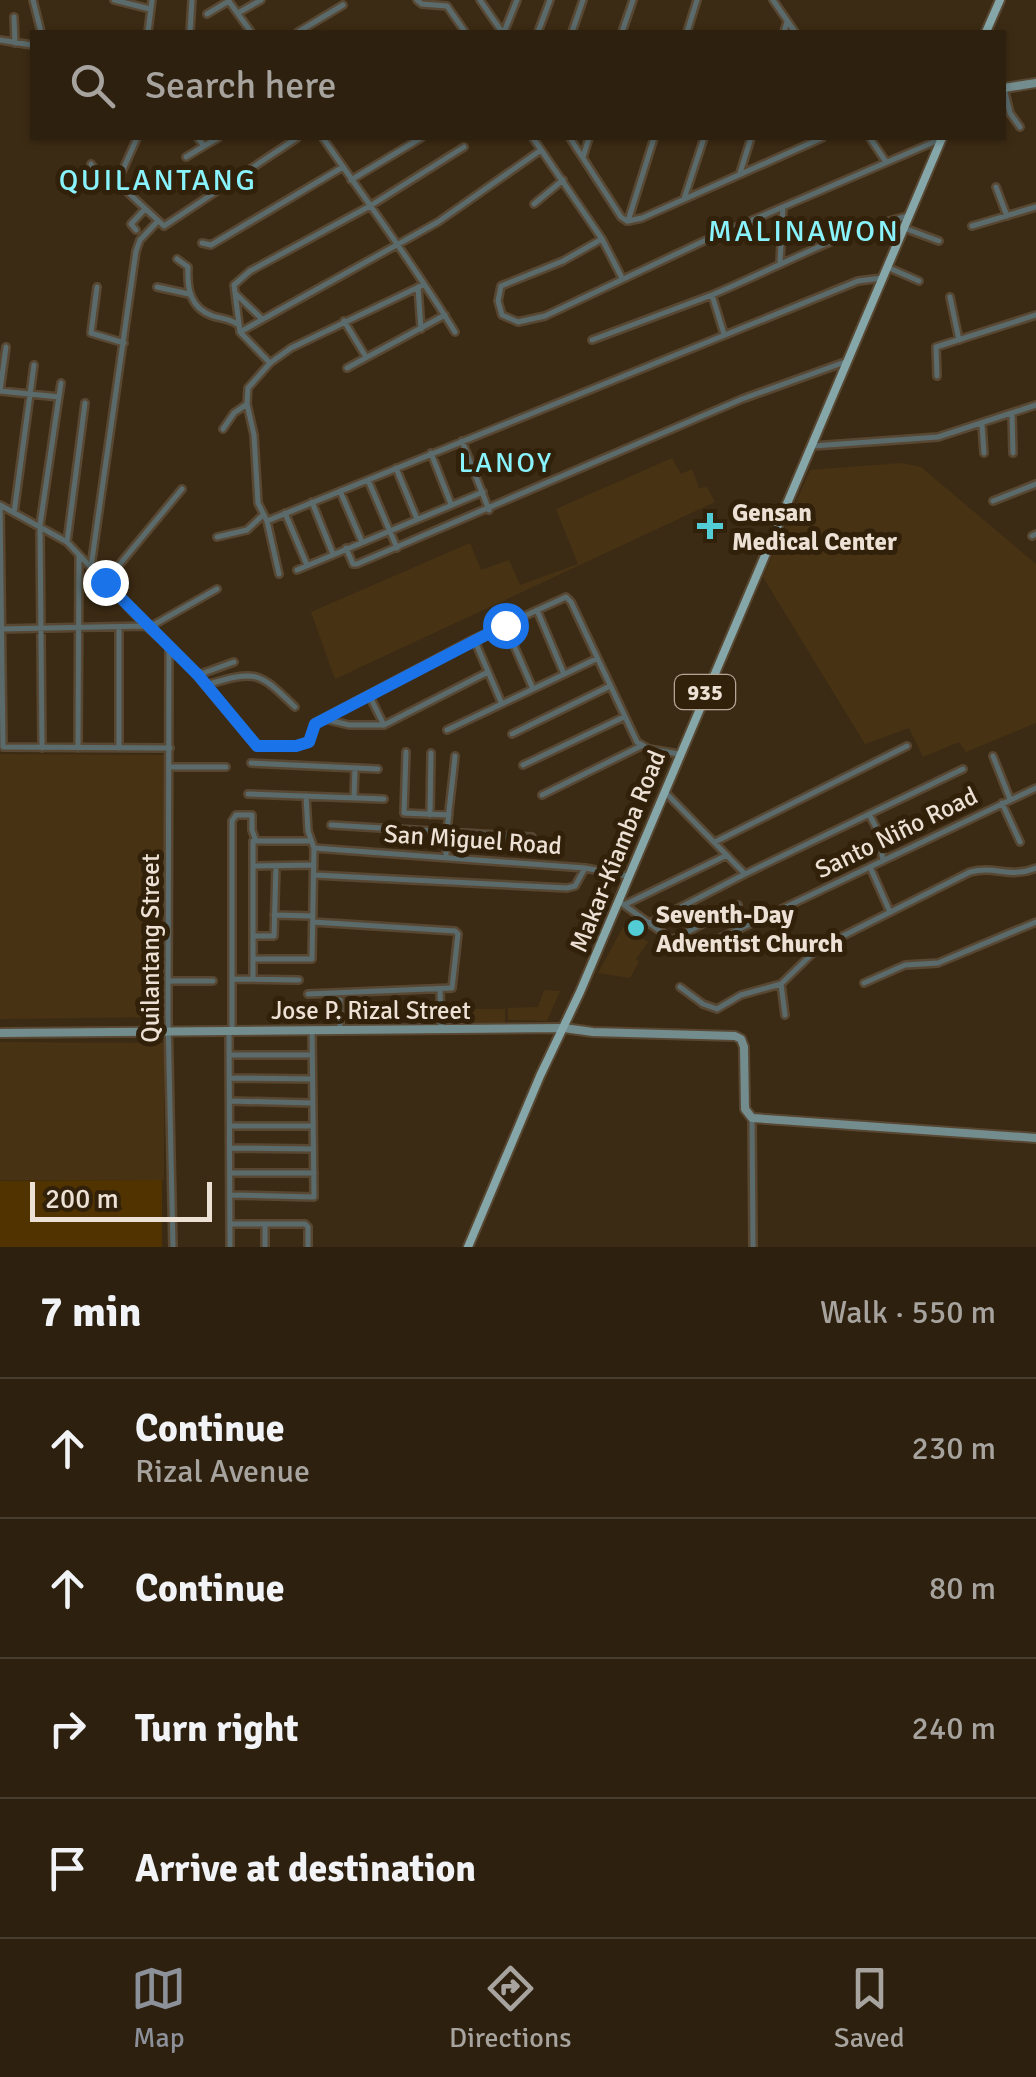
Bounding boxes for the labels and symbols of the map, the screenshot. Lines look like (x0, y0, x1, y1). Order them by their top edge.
district label: QUILANTANG (59, 162, 257, 199)
district label: MALINAWON (708, 213, 900, 250)
district label: LANOY (459, 446, 553, 480)
place label: Gensan Medical Center (732, 497, 897, 557)
marker: Gensan Medical Center (697, 513, 723, 539)
route end (83, 560, 129, 606)
route start (483, 603, 529, 649)
road number: 935 (675, 675, 735, 709)
street label: Makar-Kiamba Road (563, 746, 672, 957)
street label: Santo Niño Road (810, 780, 982, 885)
street label: San Miguel Road (383, 818, 563, 861)
street label: Quilantang Street (135, 853, 166, 1043)
place label: Seventh-Day Adventist Church (656, 899, 843, 959)
marker: Seventh-Day Adventist Church (625, 917, 647, 939)
street label: Jose P. Rizal Street (271, 995, 471, 1026)
scale bar (30, 1177, 212, 1222)

